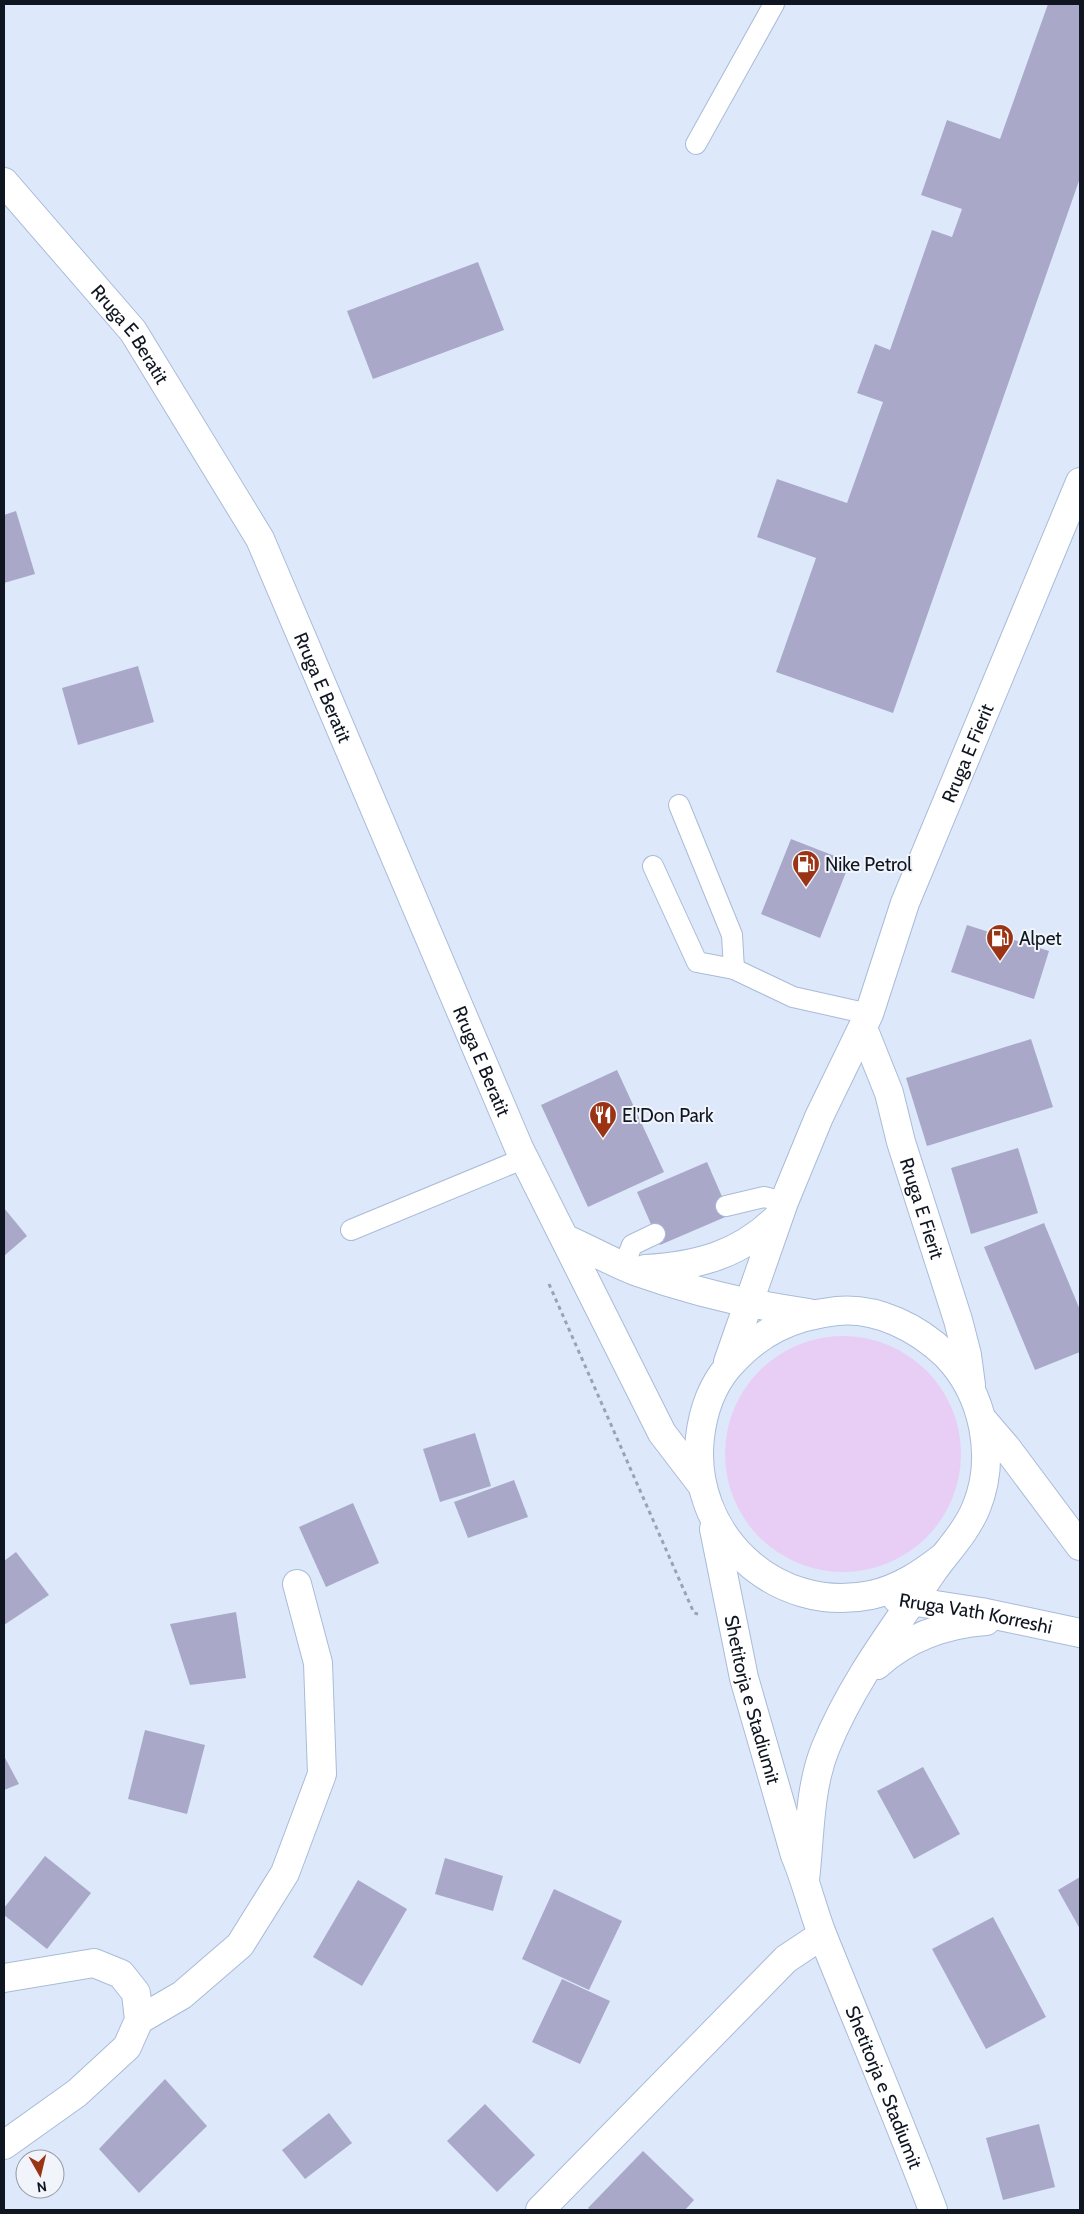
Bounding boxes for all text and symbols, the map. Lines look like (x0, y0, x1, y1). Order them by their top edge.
street label: Rruga E Beratit (86, 280, 174, 389)
street label: Rruga E Beratit (289, 629, 356, 747)
street label: Rruga E Fierit (937, 700, 999, 806)
fuel station icon: Nike Petrol (791, 849, 821, 888)
place label: Nike Petrol (825, 853, 912, 876)
fuel station icon: Alpet (985, 923, 1015, 962)
place label: Alpet (1019, 927, 1062, 950)
street label: Rruga E Beratit (448, 1002, 515, 1120)
restaurant icon: El'Don Park (588, 1100, 618, 1139)
place label: El'Don Park (622, 1104, 714, 1127)
street label: Rruga E Fierit (895, 1155, 949, 1262)
street label: Rruga Vath Korreshi (898, 1588, 1054, 1639)
street label: Shetitorja e Stadiumit (720, 1613, 785, 1787)
street label: Shetitorja e Stadiumit (840, 2002, 927, 2173)
north arrow (15, 2149, 65, 2199)
text: N (36, 2177, 48, 2196)

